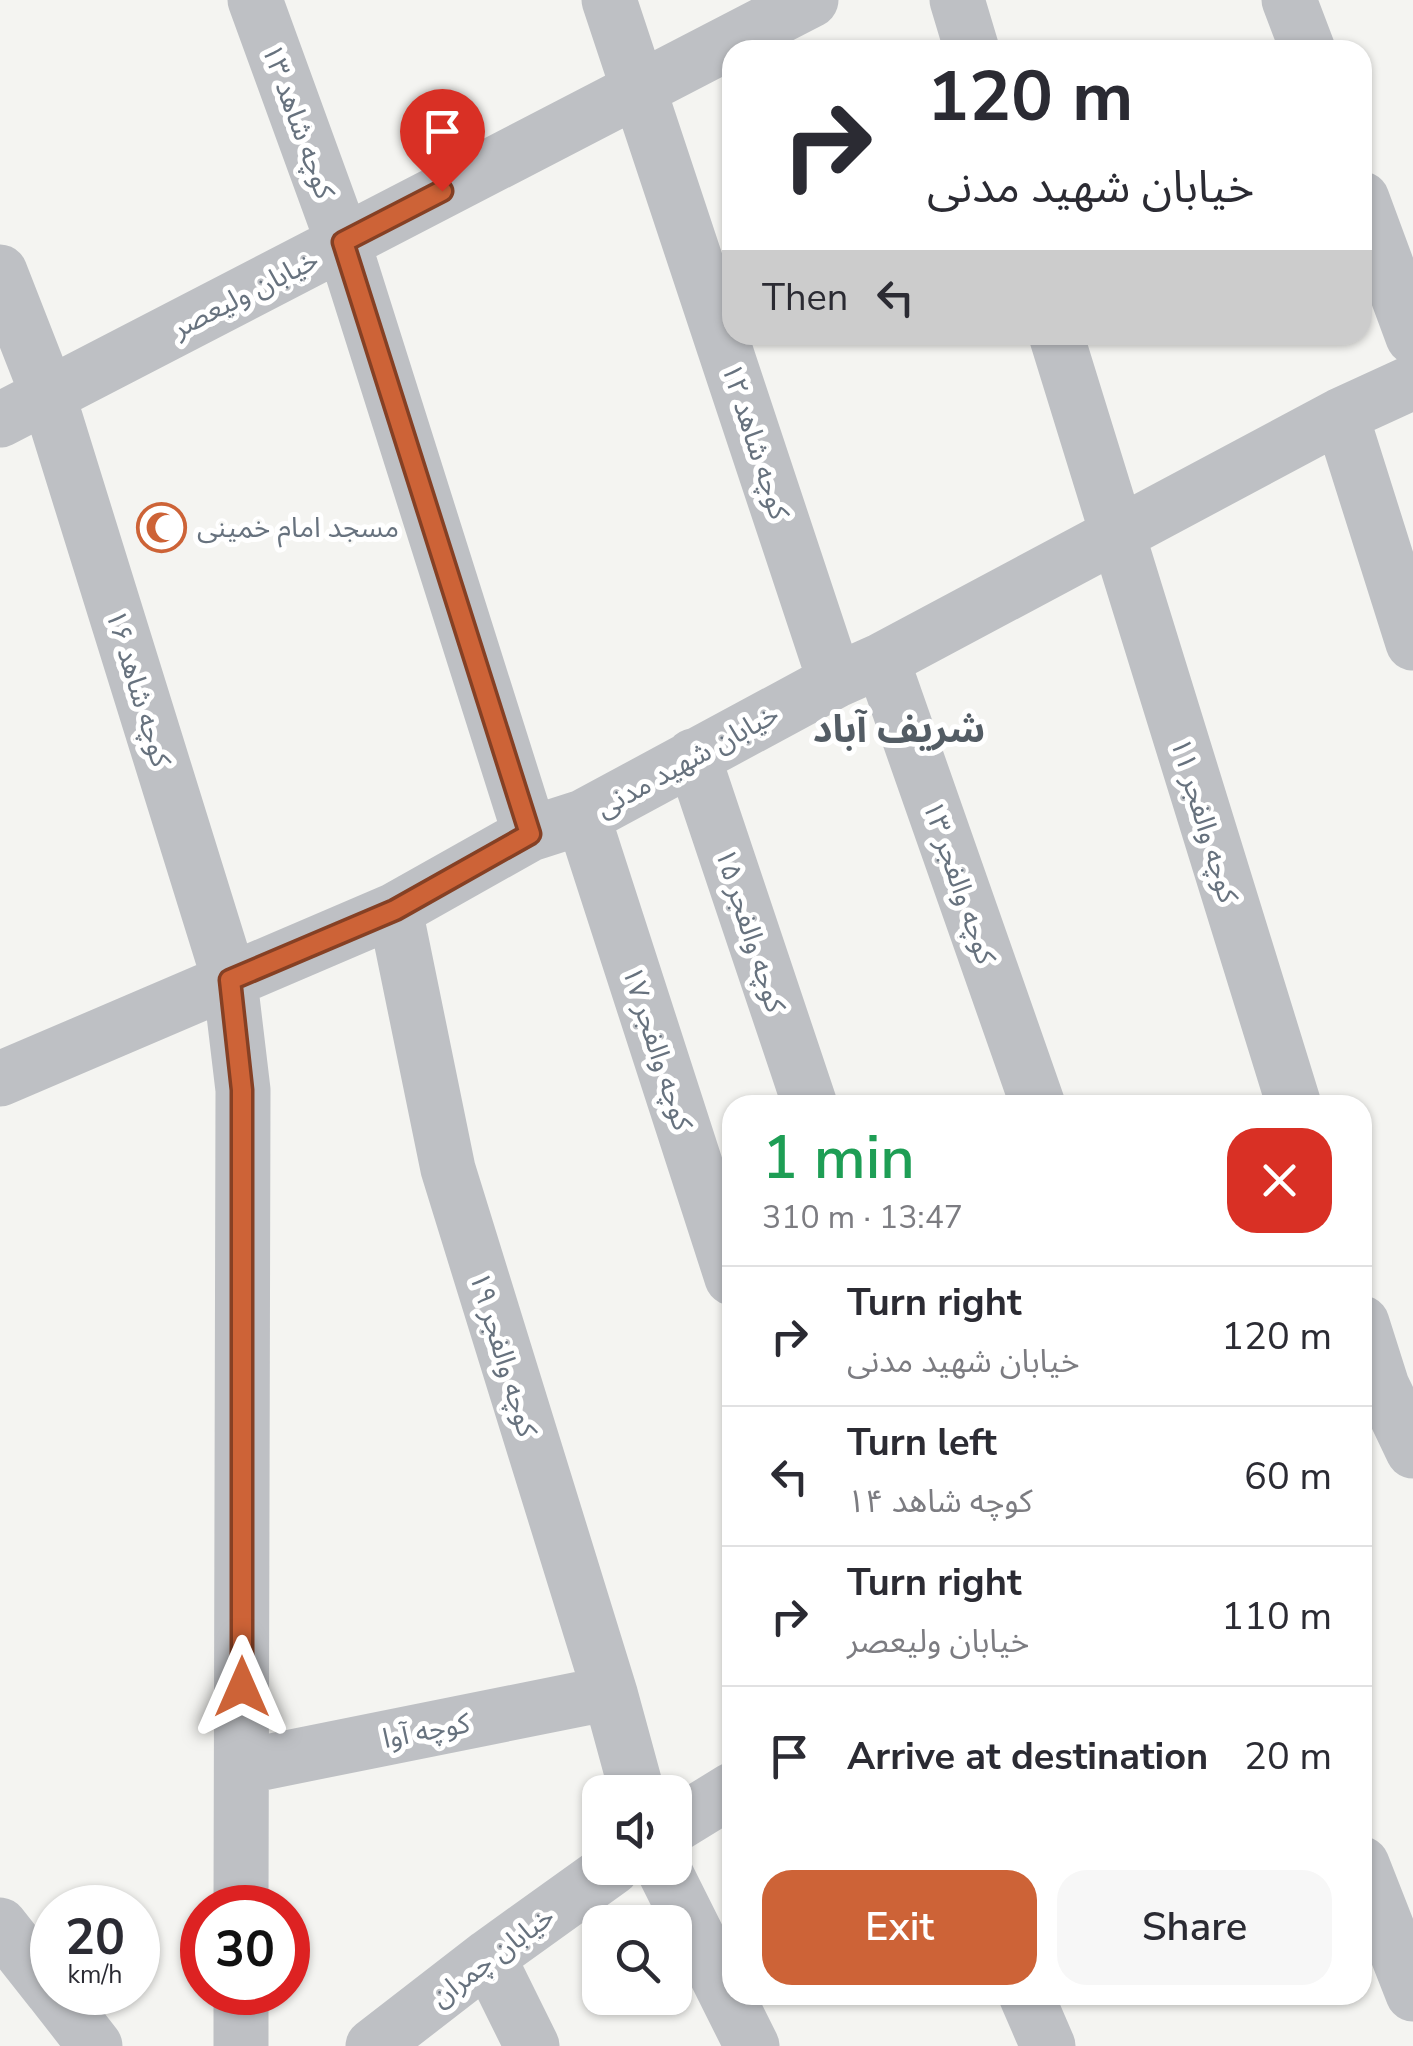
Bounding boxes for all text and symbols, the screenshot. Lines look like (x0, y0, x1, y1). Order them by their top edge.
street label: کوچه شاهد ۱۳ (252, 39, 344, 205)
text: 120 m (927, 49, 1133, 145)
icon: right (762, 80, 892, 210)
pin (400, 89, 485, 192)
icon: arrive (415, 104, 470, 159)
text: خیابان شهید مدنی (927, 157, 1254, 218)
street label: خیابان ولیعصر (165, 241, 325, 348)
icon: left (868, 270, 923, 325)
text: Then (762, 272, 848, 323)
street label: کوچه شاهد ۱۲ (712, 358, 798, 525)
mosque icon: مسجد امام خمینی (136, 501, 188, 553)
place label: مسجد امام خمینی (197, 509, 399, 548)
street label: کوچه شاهد ۱۶ (96, 605, 180, 772)
street label: خیابان شهید مدنی (589, 695, 786, 827)
district label: شریف آباد (813, 704, 985, 755)
street label: کوچه والفجر ۱۱ (1161, 733, 1247, 908)
street label: کوچه والفجر ۱۳ (913, 796, 1005, 970)
street label: کوچه والفجر ۱۵ (706, 843, 795, 1018)
street label: کوچه والفجر ۱۷ (613, 961, 702, 1136)
text: 1 min (762, 1117, 915, 1199)
button: close (1227, 1128, 1332, 1233)
text: 310 m · 13:47 (762, 1196, 963, 1239)
street label: کوچه والفجر ۱۹ (460, 1267, 546, 1442)
text: Turn right (847, 1277, 1022, 1328)
icon: right (762, 1309, 817, 1364)
text: 120 m (1221, 1311, 1332, 1362)
text: خیابان شهید مدنی (847, 1340, 1080, 1383)
text: Turn left (847, 1417, 997, 1468)
icon: left (762, 1449, 817, 1504)
text: 60 m (1244, 1451, 1332, 1502)
text: کوچه شاهد ۱۴ (847, 1480, 1033, 1523)
text: Turn right (847, 1557, 1022, 1608)
icon: right (762, 1589, 817, 1644)
text: 110 m (1221, 1591, 1332, 1642)
text: خیابان ولیعصر (847, 1620, 1029, 1663)
position arrow (190, 1635, 294, 1739)
street label: کوچه آوا (379, 1704, 473, 1758)
icon: arrive (762, 1729, 817, 1784)
text: Arrive at destination (847, 1731, 1208, 1782)
text: 20 m (1244, 1731, 1332, 1782)
map controls (582, 1775, 692, 2015)
button: sound (582, 1775, 692, 1885)
button: Exit (762, 1870, 1037, 1985)
button: Share (1057, 1870, 1332, 1985)
speed limit sign: 30 (180, 1885, 310, 2015)
street label: خیابان چمران (423, 1898, 562, 2016)
text: 20 (65, 1903, 125, 1972)
button: search (582, 1905, 692, 2015)
text: km/h (67, 1958, 123, 1992)

